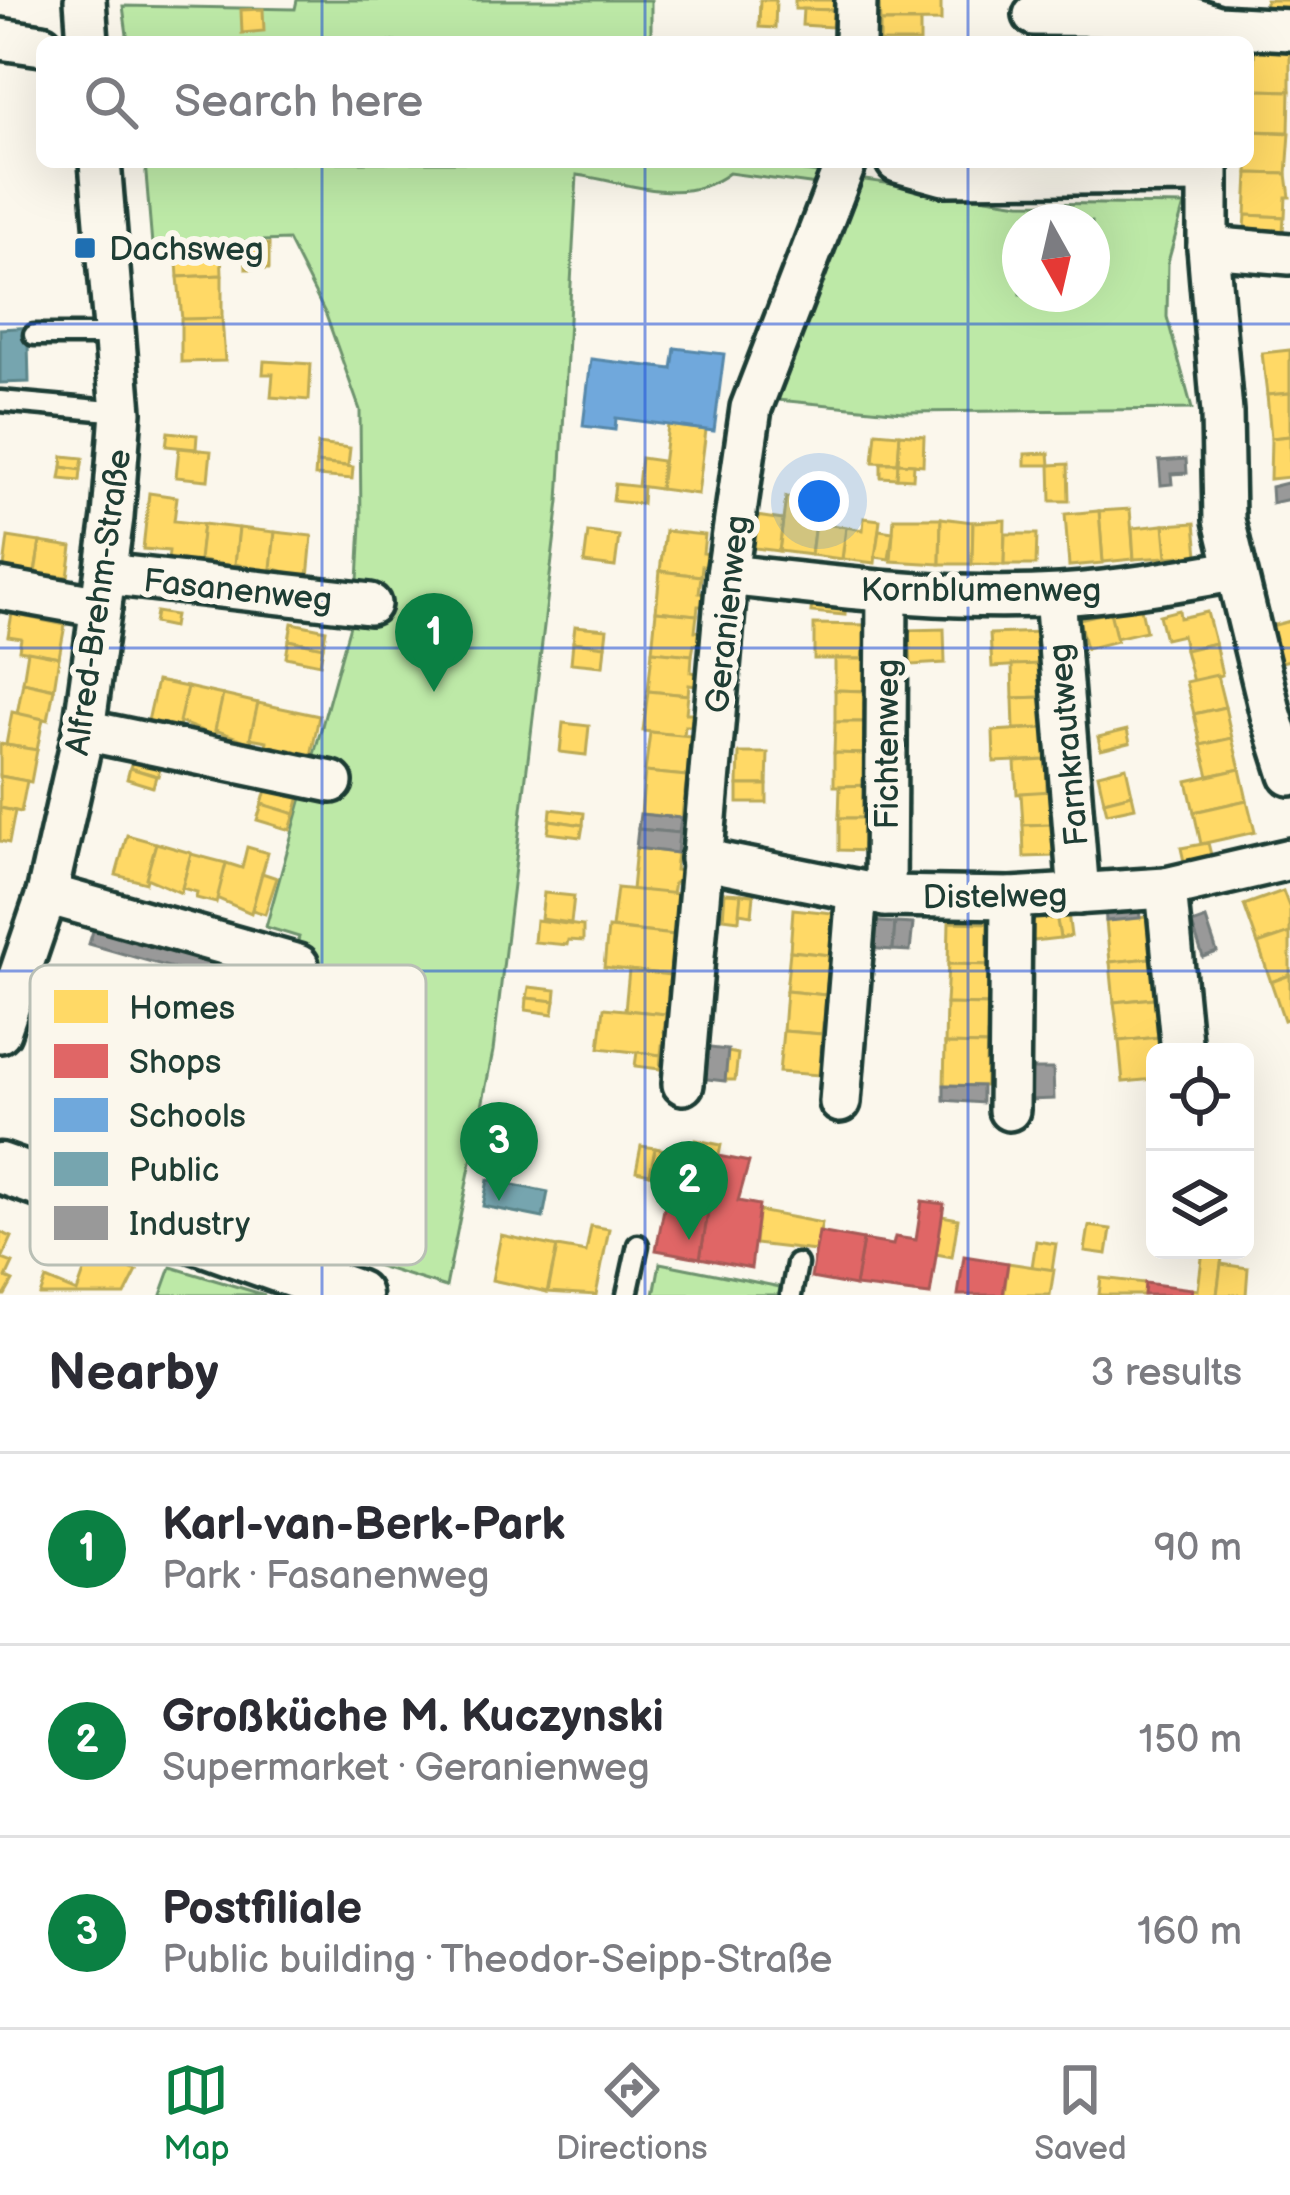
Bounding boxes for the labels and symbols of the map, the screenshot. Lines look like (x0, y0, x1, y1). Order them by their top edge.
north arrow (1002, 204, 1110, 312)
place label: Dachsweg (109, 230, 264, 270)
marker: Dachsweg (72, 235, 98, 261)
street label: Alfred-Brehm-Straße (58, 447, 140, 758)
your location (789, 471, 849, 531)
street label: Geranienweg (698, 513, 758, 715)
street label: Fasanenweg (142, 561, 334, 621)
street label: Kornblumenweg (861, 571, 1101, 611)
pin: 1 (395, 593, 473, 692)
street label: Farnkrautweg (1040, 642, 1098, 848)
street label: Fichtenweg (868, 659, 908, 829)
street label: Distelweg (922, 876, 1068, 918)
legend (30, 965, 426, 1265)
text: Homes (129, 989, 235, 1029)
text: Shops (129, 1043, 221, 1083)
text: Schools (129, 1097, 246, 1137)
pin: 3 (460, 1102, 538, 1201)
pin: 2 (650, 1141, 728, 1240)
text: Public (129, 1151, 219, 1191)
text: Industry (129, 1205, 250, 1245)

